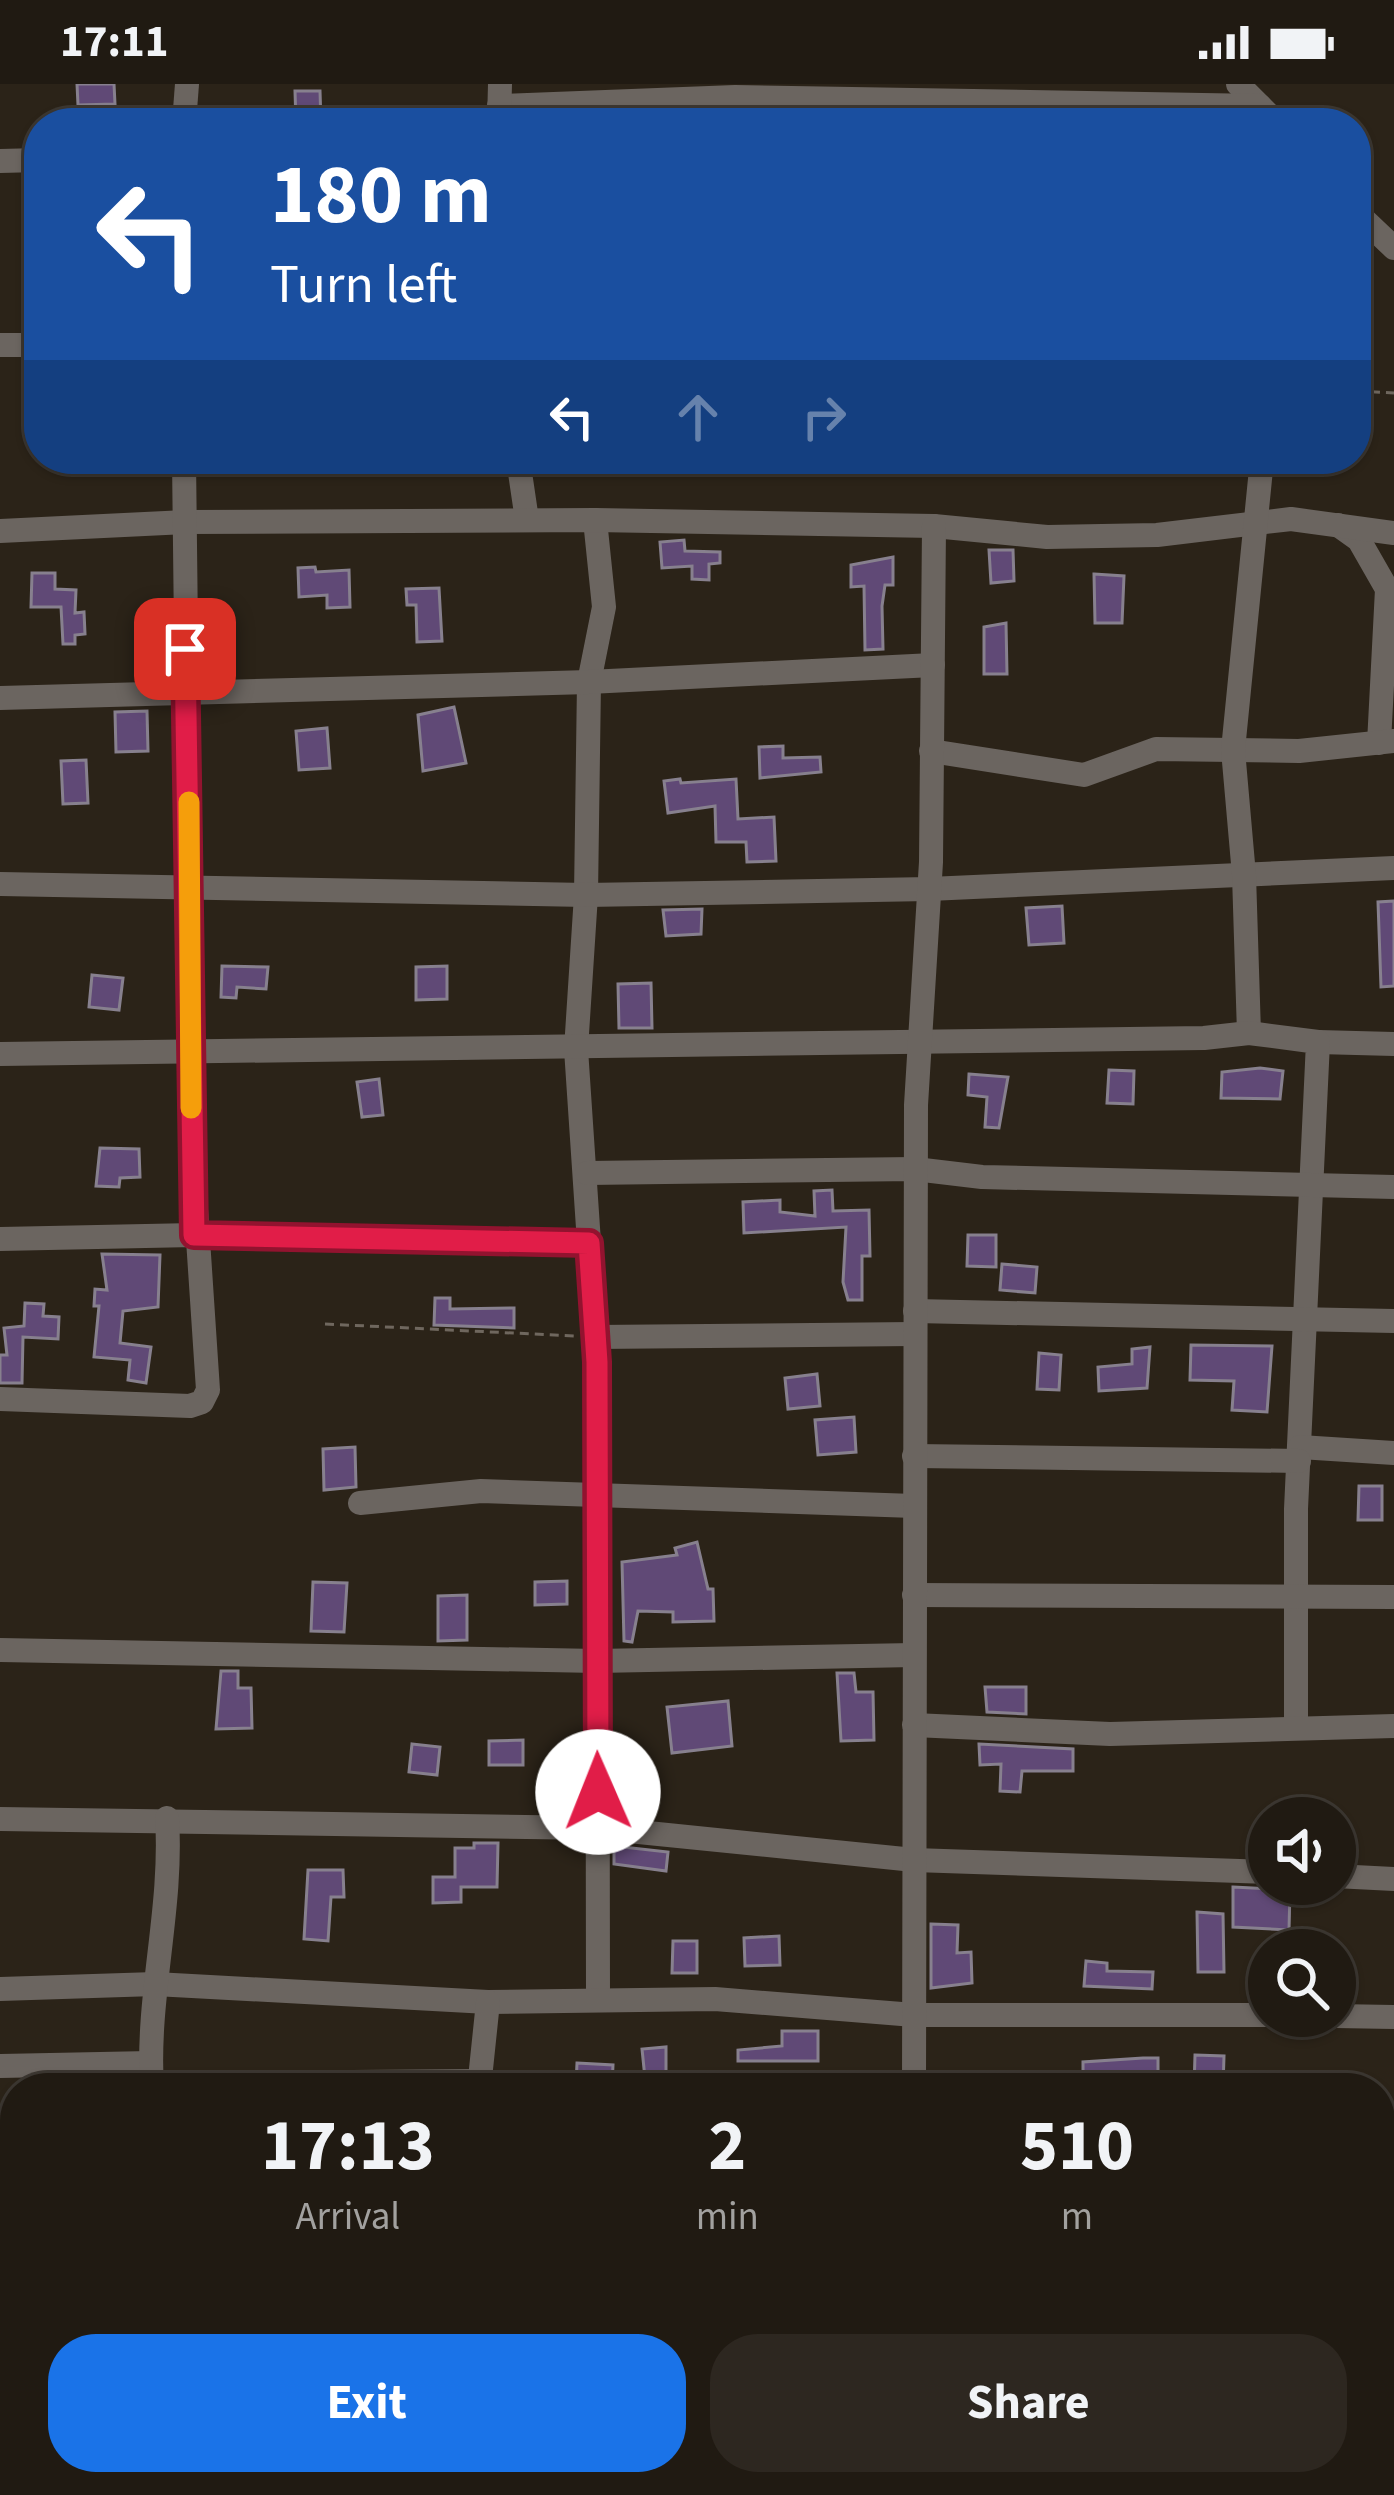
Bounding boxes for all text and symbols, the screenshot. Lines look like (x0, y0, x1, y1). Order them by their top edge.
text: 17:11 (60, 10, 169, 74)
text: 180 m (270, 136, 492, 256)
icon: left (72, 156, 228, 312)
text: Turn left (270, 247, 457, 324)
icon: left (539, 384, 605, 450)
icon: ahead (665, 384, 731, 450)
icon: right (791, 384, 857, 450)
pin (134, 598, 236, 700)
icon: arrive (152, 616, 218, 682)
position arrow (535, 1729, 661, 1855)
map controls (1248, 1797, 1356, 2037)
button: sound (1248, 1797, 1356, 1905)
button: search (1248, 1929, 1356, 2037)
text: 17:13 (261, 2095, 435, 2198)
text: 2 (708, 2095, 746, 2198)
text: 510 (1020, 2095, 1134, 2198)
text: Arrival (295, 2189, 400, 2245)
text: min (696, 2189, 759, 2245)
text: m (1061, 2189, 1093, 2245)
button: Exit (48, 2334, 686, 2472)
button: Share (710, 2334, 1347, 2472)

